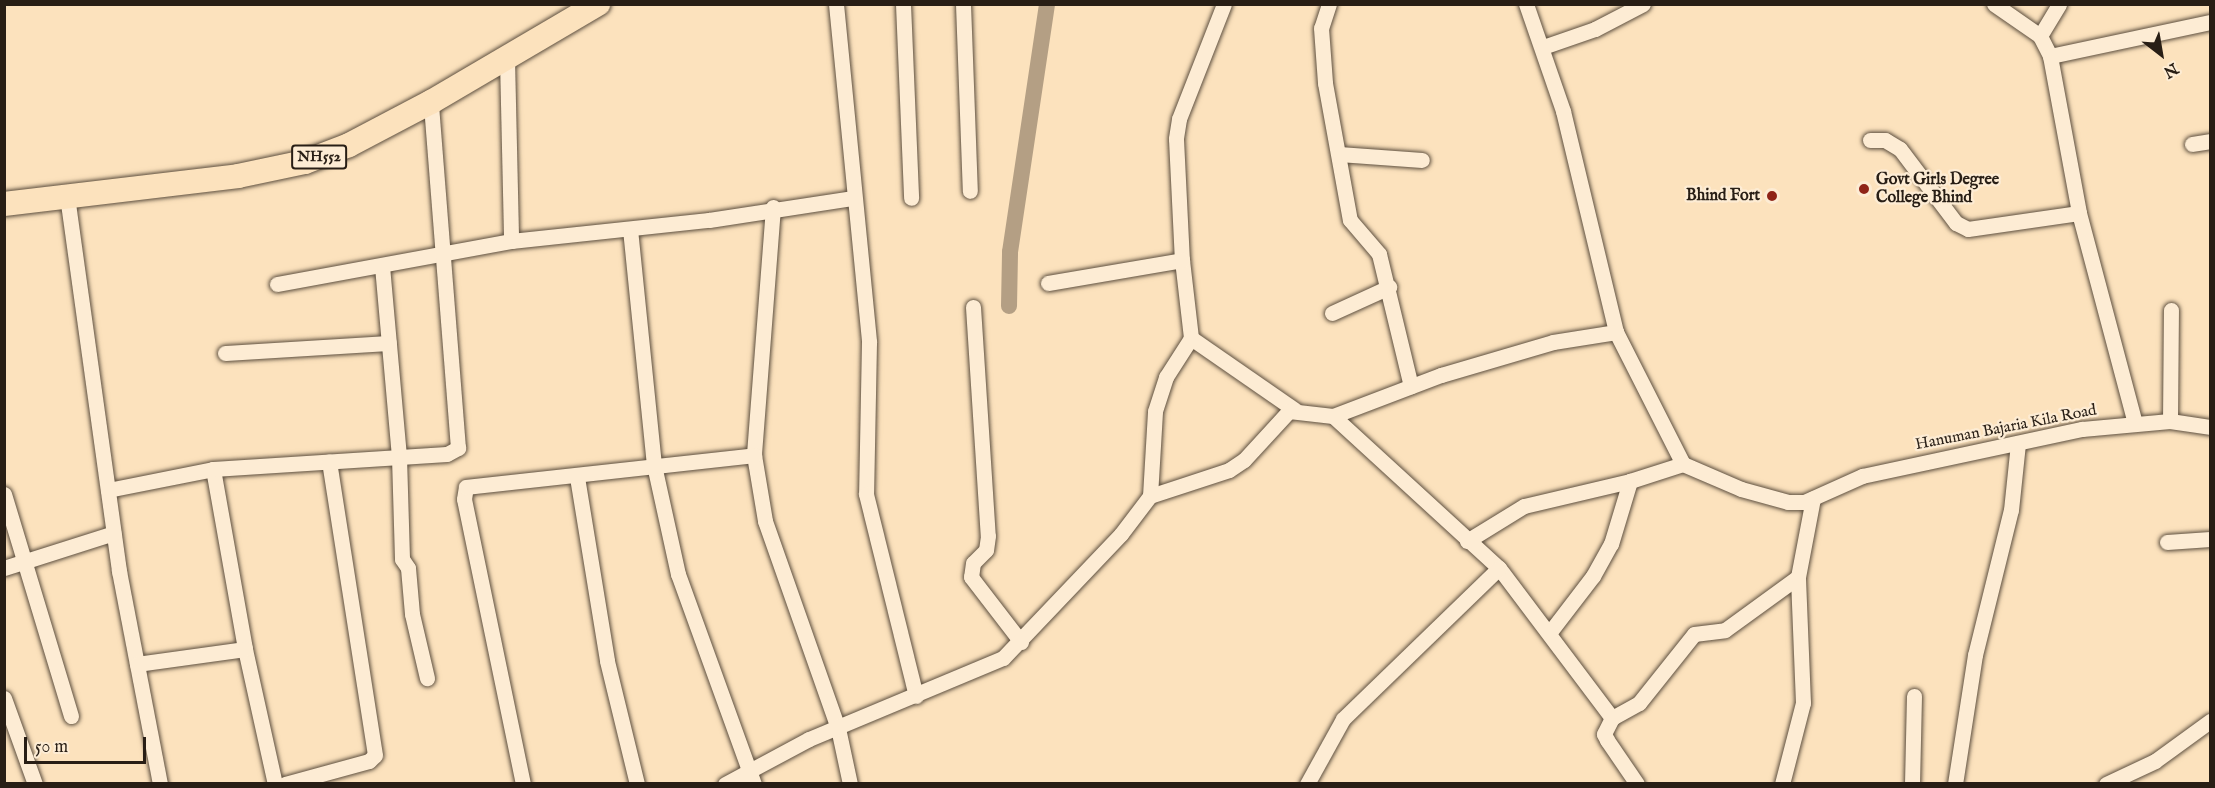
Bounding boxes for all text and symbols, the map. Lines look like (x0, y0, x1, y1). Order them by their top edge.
north arrow (2131, 24, 2191, 84)
text: N (2159, 57, 2181, 82)
road number: NH552 (290, 145, 348, 169)
place label: Govt Girls Degree College Bhind (1876, 170, 1999, 208)
marker: Govt Girls Degree College Bhind (1857, 182, 1871, 196)
place label: Bhind Fort (1686, 186, 1760, 206)
marker: Bhind Fort (1765, 189, 1779, 203)
street label: Hanuman Bajaria Kila Road (1914, 401, 2098, 455)
scale bar (27, 725, 148, 763)
text: 50 m (35, 736, 68, 759)

